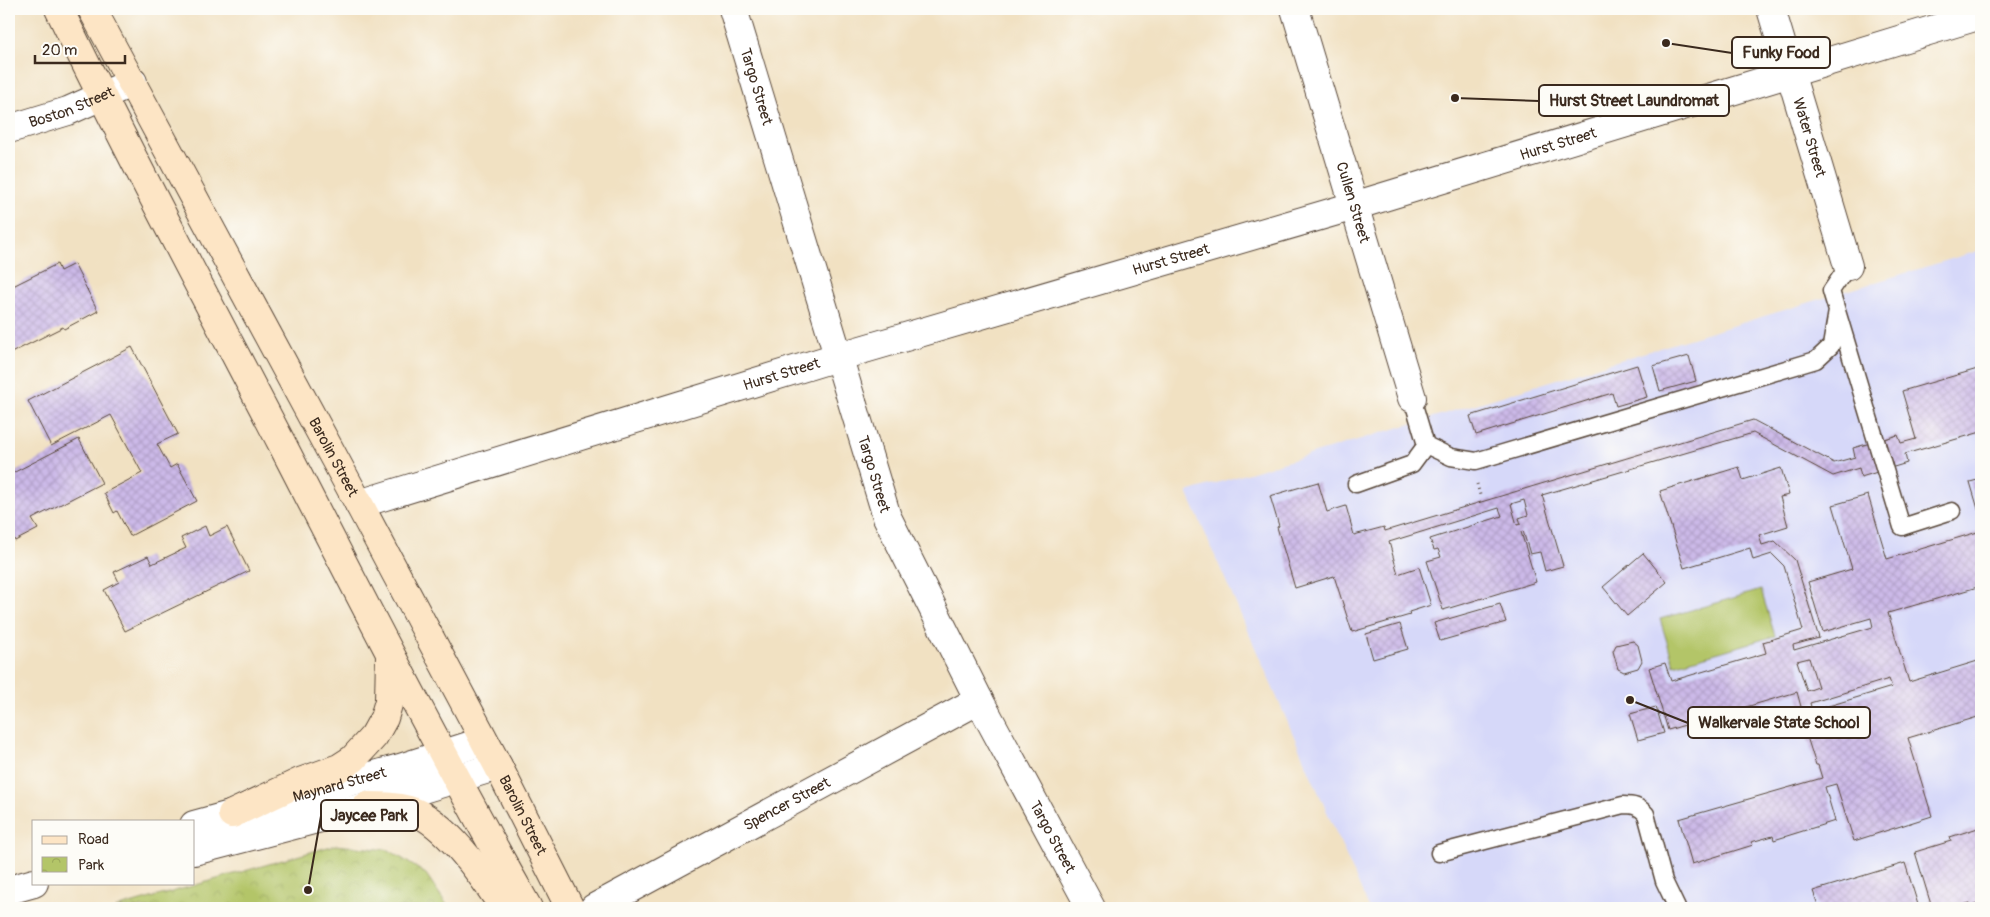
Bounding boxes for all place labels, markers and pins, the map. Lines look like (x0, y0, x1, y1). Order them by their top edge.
callout: Funky Food (1732, 37, 1830, 68)
callout: Hurst Street Laundromat (1539, 85, 1729, 116)
callout: Walkervale State School (1688, 707, 1870, 738)
callout: Jaycee Park (321, 800, 418, 831)

